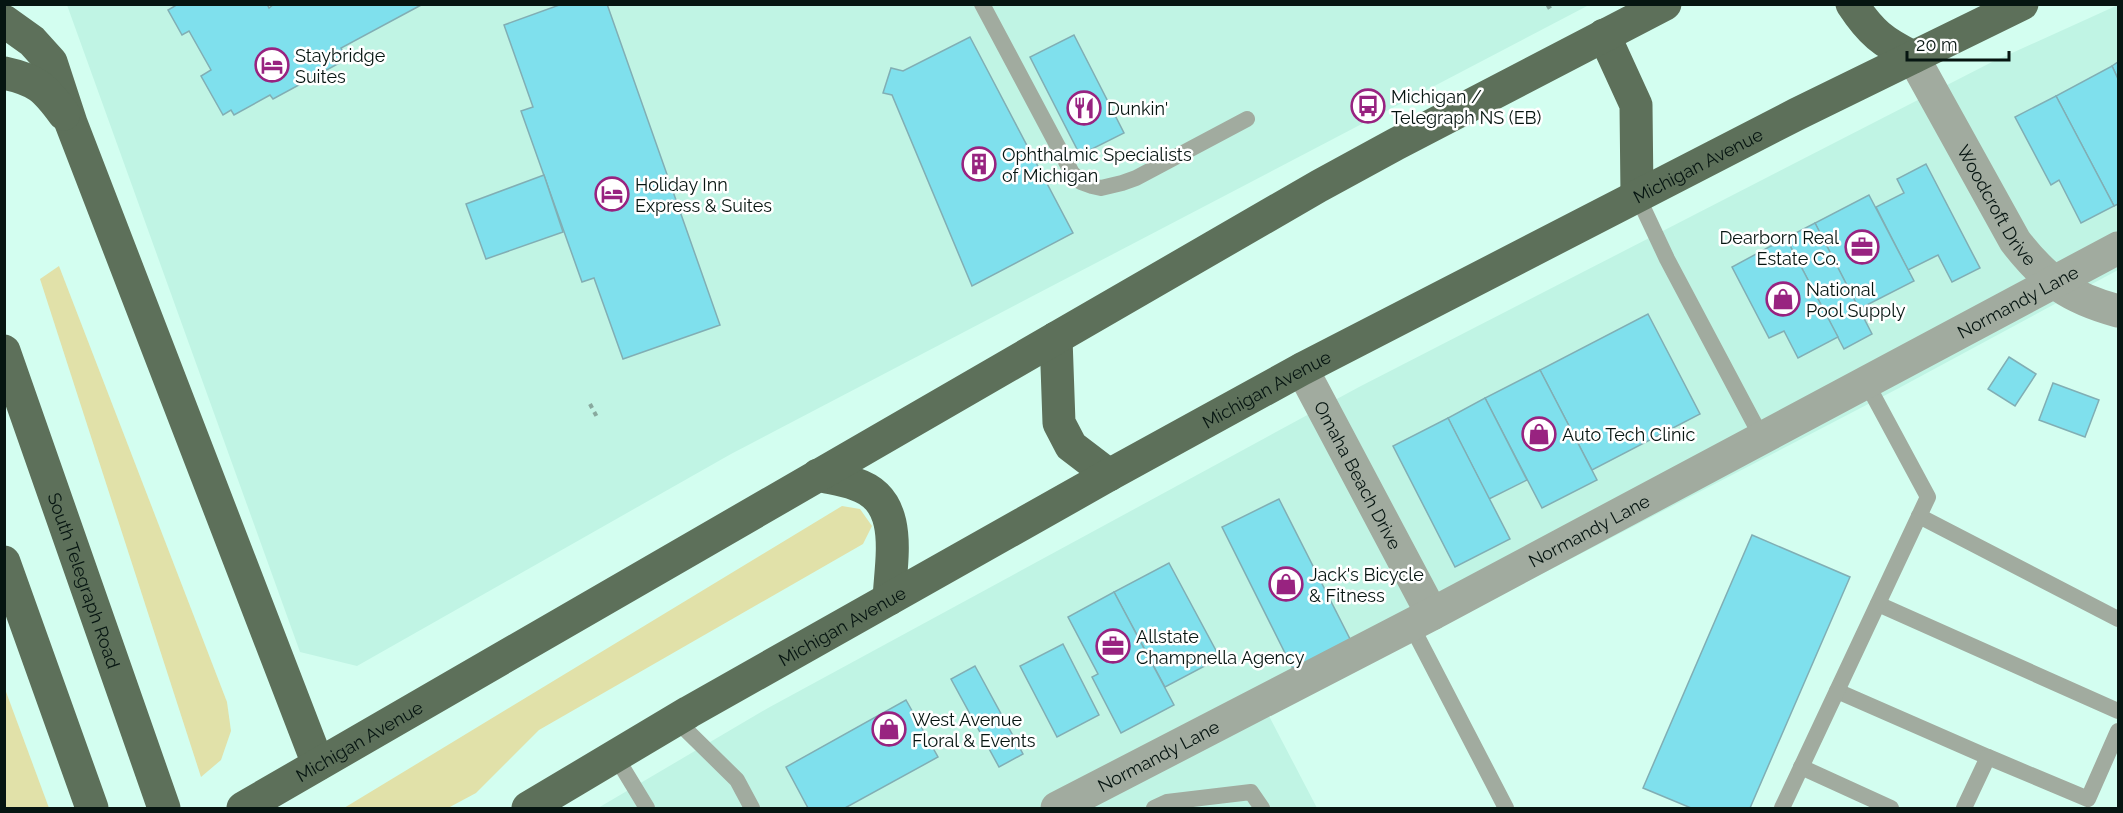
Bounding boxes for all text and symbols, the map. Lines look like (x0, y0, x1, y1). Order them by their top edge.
scale bar (1907, 24, 2009, 62)
text: 20 m (1916, 34, 1958, 55)
place label: Staybridge Suites (295, 45, 386, 87)
hotel icon: Staybridge Suites (254, 47, 290, 83)
place label: Michigan / Telegraph NS (EB) (1391, 86, 1542, 128)
bus stop icon: Michigan / Telegraph NS (EB) (1350, 88, 1386, 124)
restaurant icon: Dunkin' (1066, 90, 1102, 126)
place label: Dunkin' (1107, 98, 1168, 119)
street label: Michigan Avenue (1629, 123, 1766, 207)
street label: Woodcroft Drive (1953, 141, 2041, 270)
place label: Ophthalmic Specialists of Michigan (1002, 144, 1192, 186)
building icon: Ophthalmic Specialists of Michigan (961, 146, 997, 182)
place label: Holiday Inn Express & Suites (635, 174, 772, 216)
hotel icon: Holiday Inn Express & Suites (594, 176, 630, 212)
place label: Dearborn Real Estate Co. (1719, 227, 1839, 269)
office icon: Dearborn Real Estate Co. (1844, 229, 1880, 265)
street label: Normandy Lane (1954, 261, 2082, 342)
place label: National Pool Supply (1806, 279, 1906, 321)
shop icon: National Pool Supply (1765, 281, 1801, 317)
street label: Michigan Avenue (1199, 346, 1334, 432)
street label: Omaha Beach Drive (1310, 397, 1406, 553)
shop icon: Auto Tech Clinic (1521, 416, 1557, 452)
place label: Auto Tech Clinic (1562, 424, 1695, 445)
street label: Normandy Lane (1525, 489, 1653, 571)
street label: South Telegraph Road (44, 490, 125, 671)
place label: Jack's Bicycle & Fitness (1309, 564, 1424, 606)
shop icon: Jack's Bicycle & Fitness (1268, 566, 1304, 602)
street label: Michigan Avenue (775, 581, 910, 670)
place label: Allstate Champnella Agency (1136, 626, 1305, 668)
office icon: Allstate Champnella Agency (1095, 628, 1131, 664)
street label: Michigan Avenue (292, 696, 426, 786)
place label: West Avenue Floral & Events (912, 709, 1036, 751)
shop icon: West Avenue Floral & Events (871, 711, 907, 747)
street label: Normandy Lane (1094, 715, 1223, 796)

